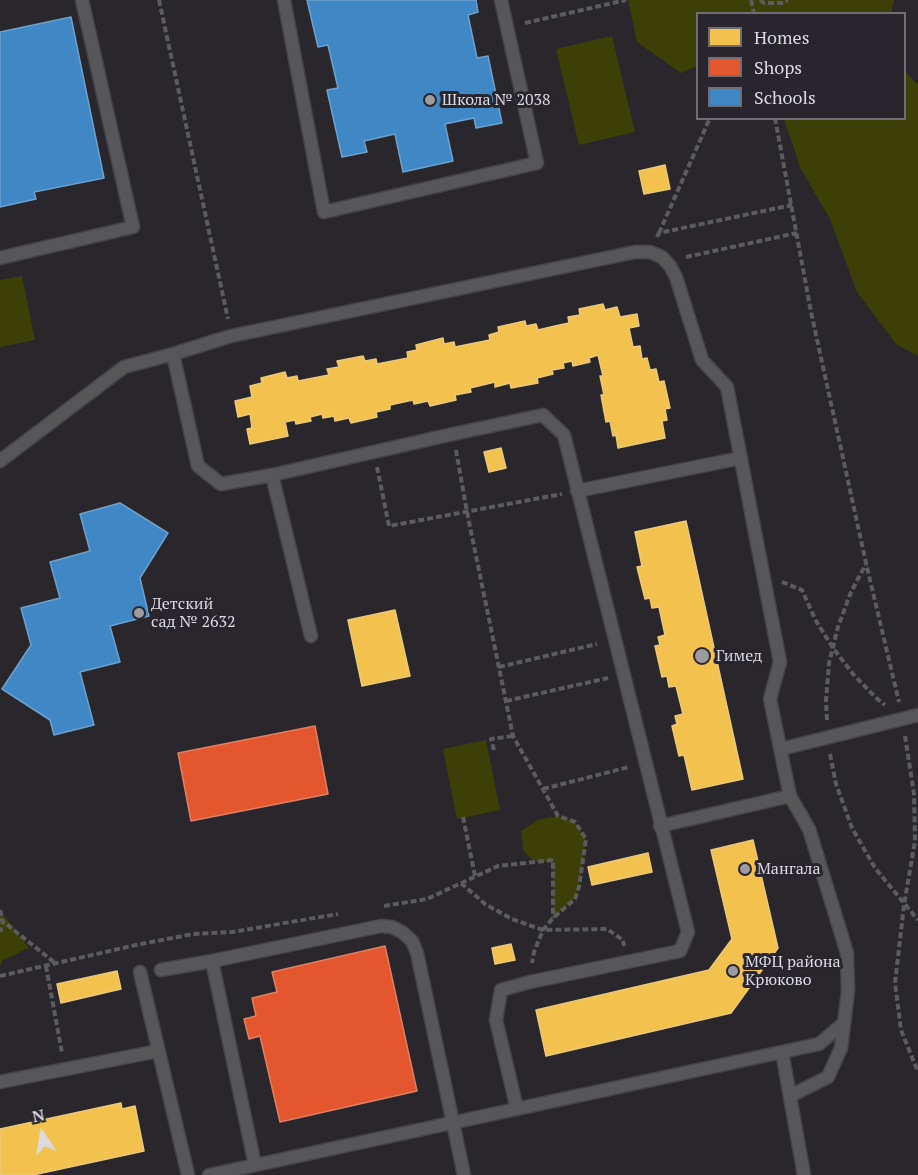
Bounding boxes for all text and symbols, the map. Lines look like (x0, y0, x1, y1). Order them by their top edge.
legend (696, 12, 906, 120)
text: Homes (754, 25, 809, 49)
text: Shops (754, 55, 802, 79)
text: Schools (754, 85, 816, 109)
place label: Школа № 2038 (442, 90, 550, 110)
marker: Школа № 2038 (423, 93, 437, 107)
place label: Детский сад № 2632 (151, 594, 236, 632)
marker: Детский сад № 2632 (132, 606, 146, 620)
place label: Гимед (716, 646, 762, 666)
marker: Гимед (693, 647, 711, 665)
place label: Мангала (757, 859, 820, 879)
marker: Мангала (738, 862, 752, 876)
place label: МФЦ района Крюково (745, 952, 841, 990)
marker: МФЦ района Крюково (726, 964, 740, 978)
north arrow (12, 1103, 72, 1163)
text: N (30, 1103, 46, 1127)

